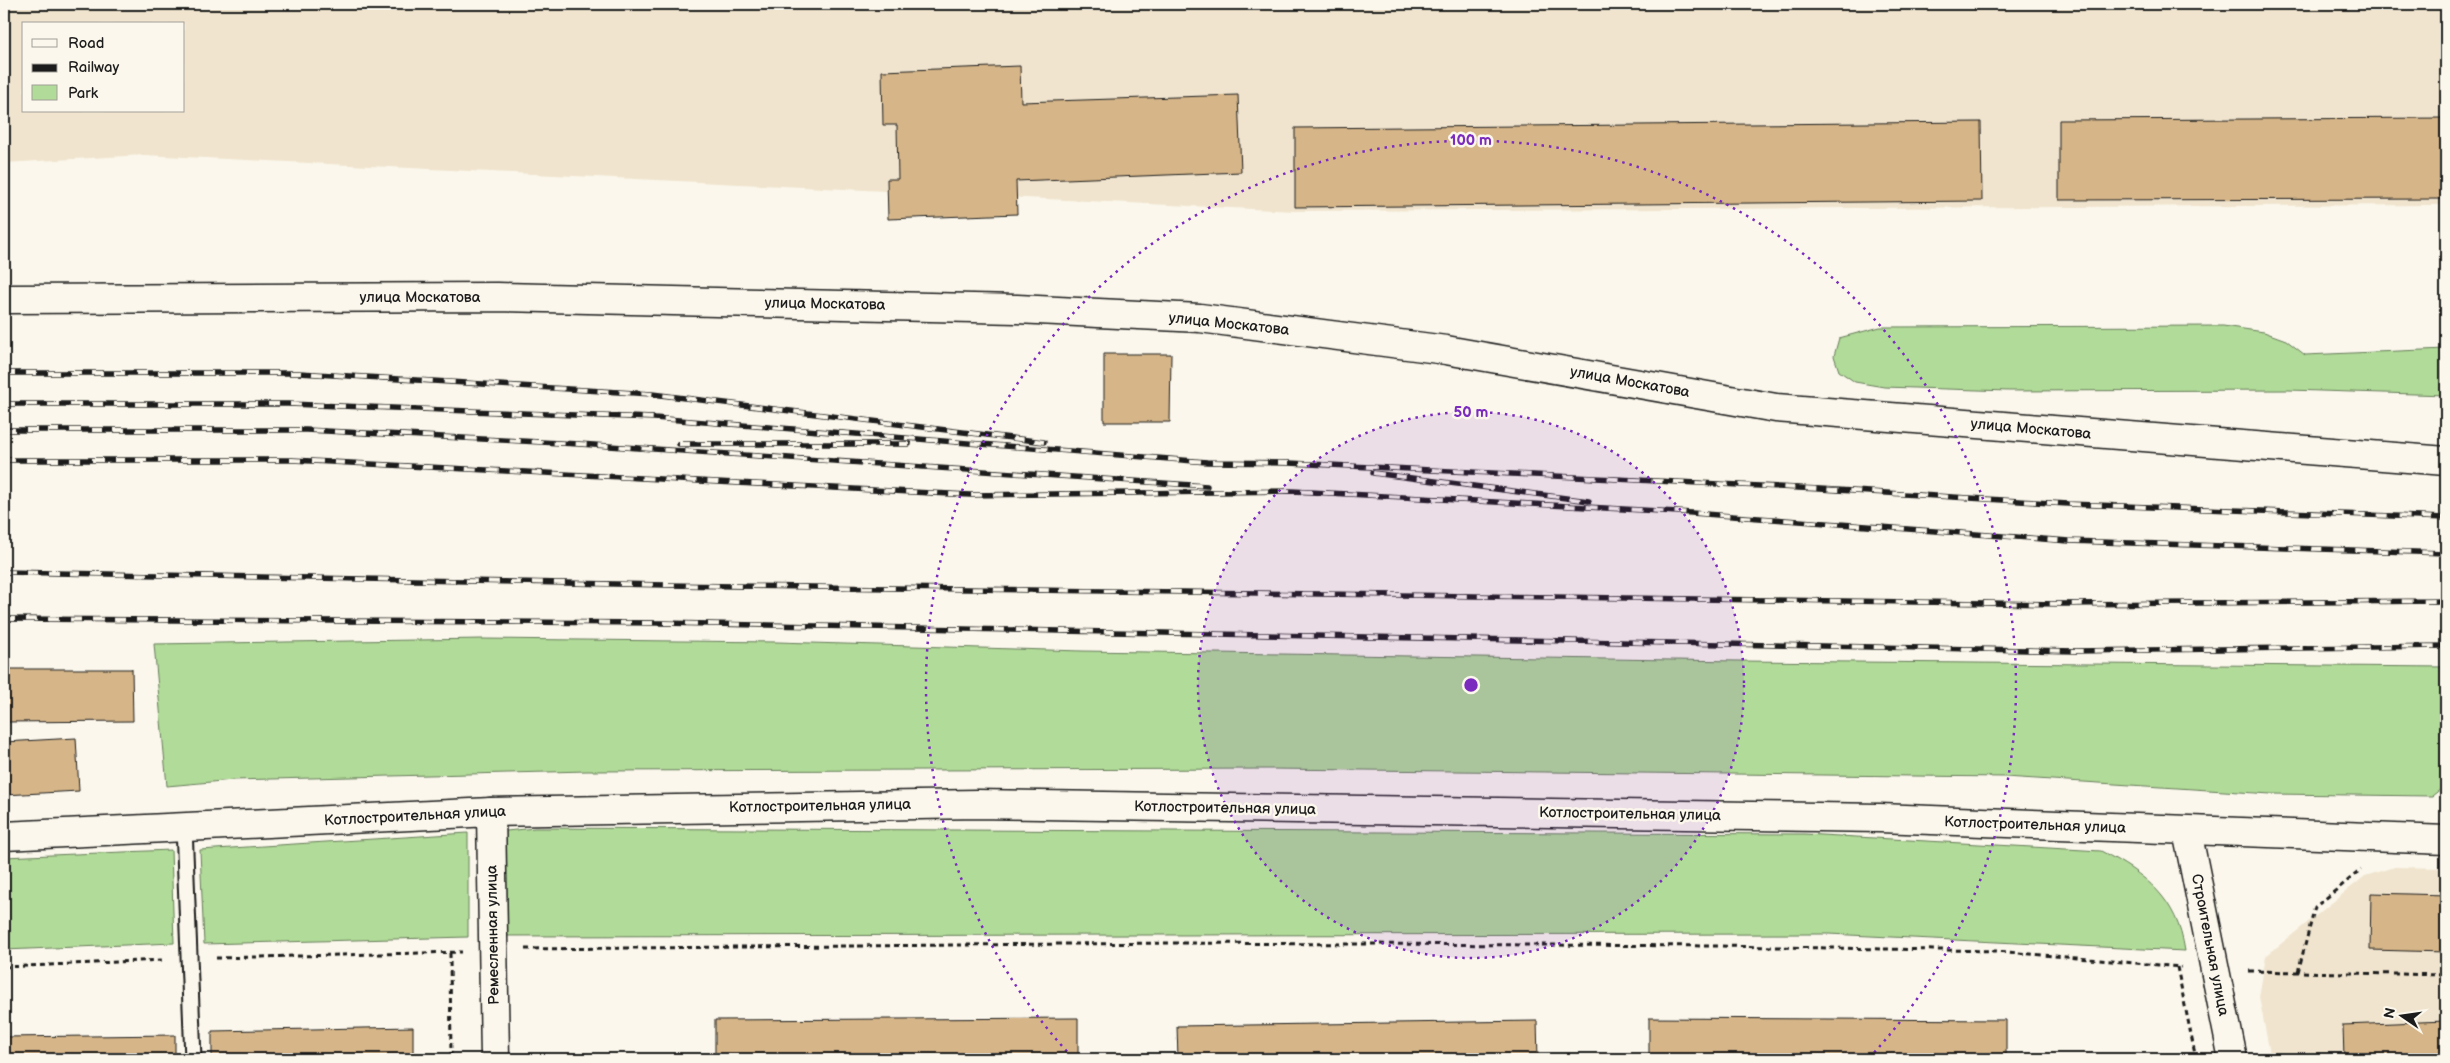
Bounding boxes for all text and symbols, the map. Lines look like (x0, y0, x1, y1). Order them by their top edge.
legend (22, 22, 185, 112)
text: Road (68, 34, 104, 53)
text: Railway (68, 58, 119, 77)
text: Park (68, 84, 99, 103)
text: 100 m (1450, 131, 1492, 150)
street label: улица Москатова (359, 288, 481, 307)
street label: улица Москатова (764, 293, 886, 315)
street label: улица Москатова (1168, 308, 1290, 340)
street label: улица Москатова (1569, 362, 1691, 402)
text: 50 m (1454, 403, 1489, 422)
street label: улица Москатова (1970, 414, 2092, 444)
centre of rings (1462, 676, 1480, 694)
street label: Котлостроительная улица (729, 795, 911, 817)
street label: Котлостроительная улица (1134, 797, 1316, 819)
street label: Котлостроительная улица (324, 802, 507, 830)
street label: Котлостроительная улица (1539, 803, 1721, 825)
street label: Котлостроительная улица (1944, 812, 2126, 838)
street label: Ремесленная улица (482, 865, 504, 1005)
street label: Строительная улица (2187, 872, 2233, 1018)
north arrow (2378, 990, 2428, 1040)
text: N (2380, 1006, 2399, 1020)

